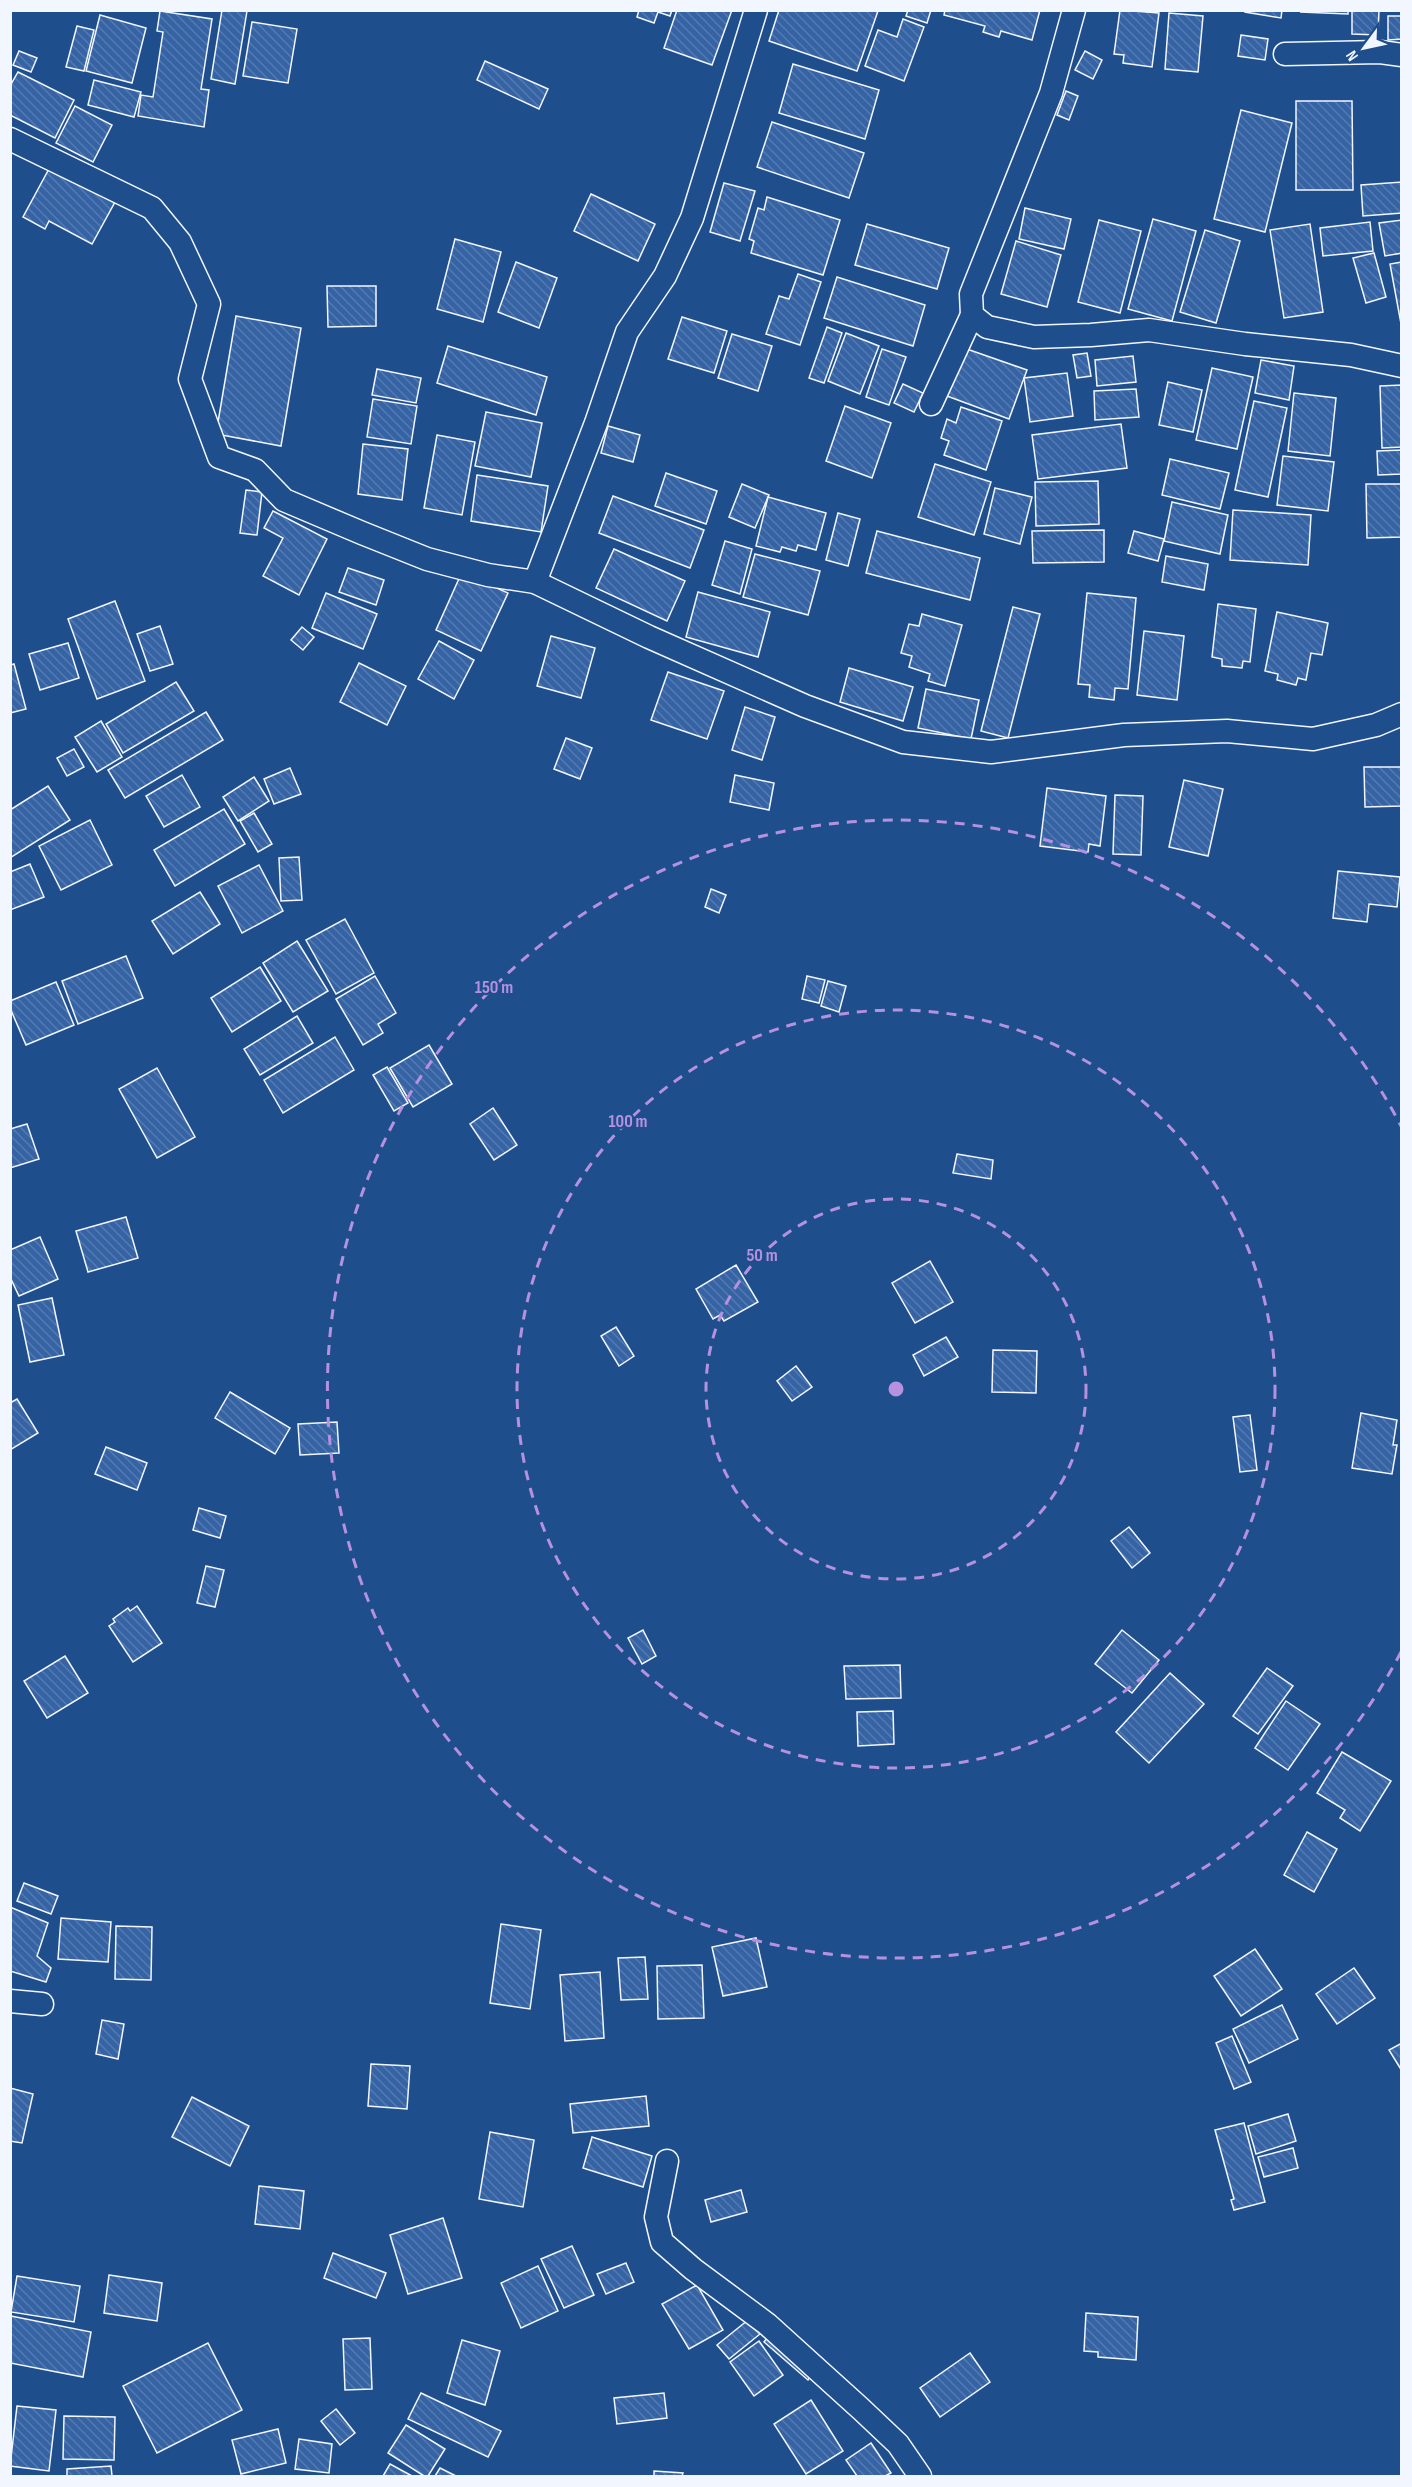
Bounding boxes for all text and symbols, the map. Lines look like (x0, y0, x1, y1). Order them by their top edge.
north arrow (1334, 18, 1394, 78)
text: N (1342, 47, 1363, 64)
text: 150 m (475, 977, 513, 998)
text: 100 m (609, 1111, 648, 1132)
text: 50 m (746, 1245, 778, 1266)
centre of rings (886, 1379, 906, 1399)

